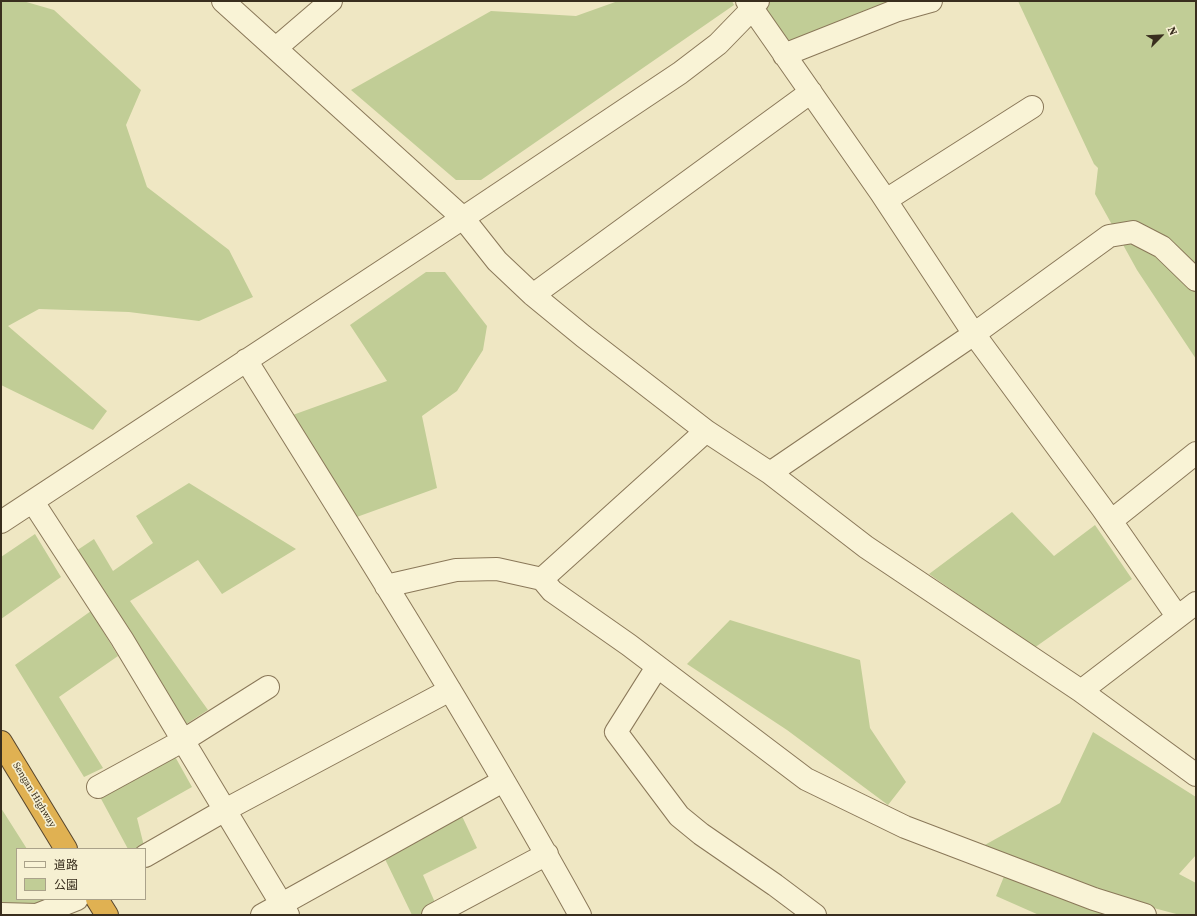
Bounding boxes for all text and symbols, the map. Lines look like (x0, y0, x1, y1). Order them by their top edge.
north arrow (1141, 16, 1181, 56)
text: N (1164, 24, 1181, 38)
street label: Sengan Highway (10, 760, 58, 830)
legend (16, 848, 146, 900)
text: 道路 (54, 857, 78, 873)
text: 公園 (54, 877, 78, 893)

